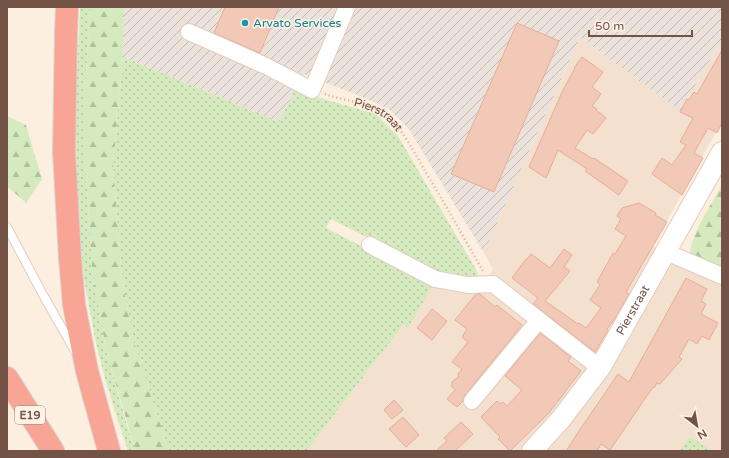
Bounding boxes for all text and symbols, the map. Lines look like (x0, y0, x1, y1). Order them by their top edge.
scale bar (589, 12, 692, 38)
place label: Arvato Services (253, 16, 342, 30)
marker: Arvato Services (240, 18, 250, 28)
text: 50 m (595, 19, 624, 33)
street label: Pierstraat (353, 95, 406, 134)
street label: Pierstraat (613, 282, 653, 337)
road number: E19 (15, 406, 45, 424)
north arrow (677, 406, 717, 446)
text: N (695, 426, 709, 442)

